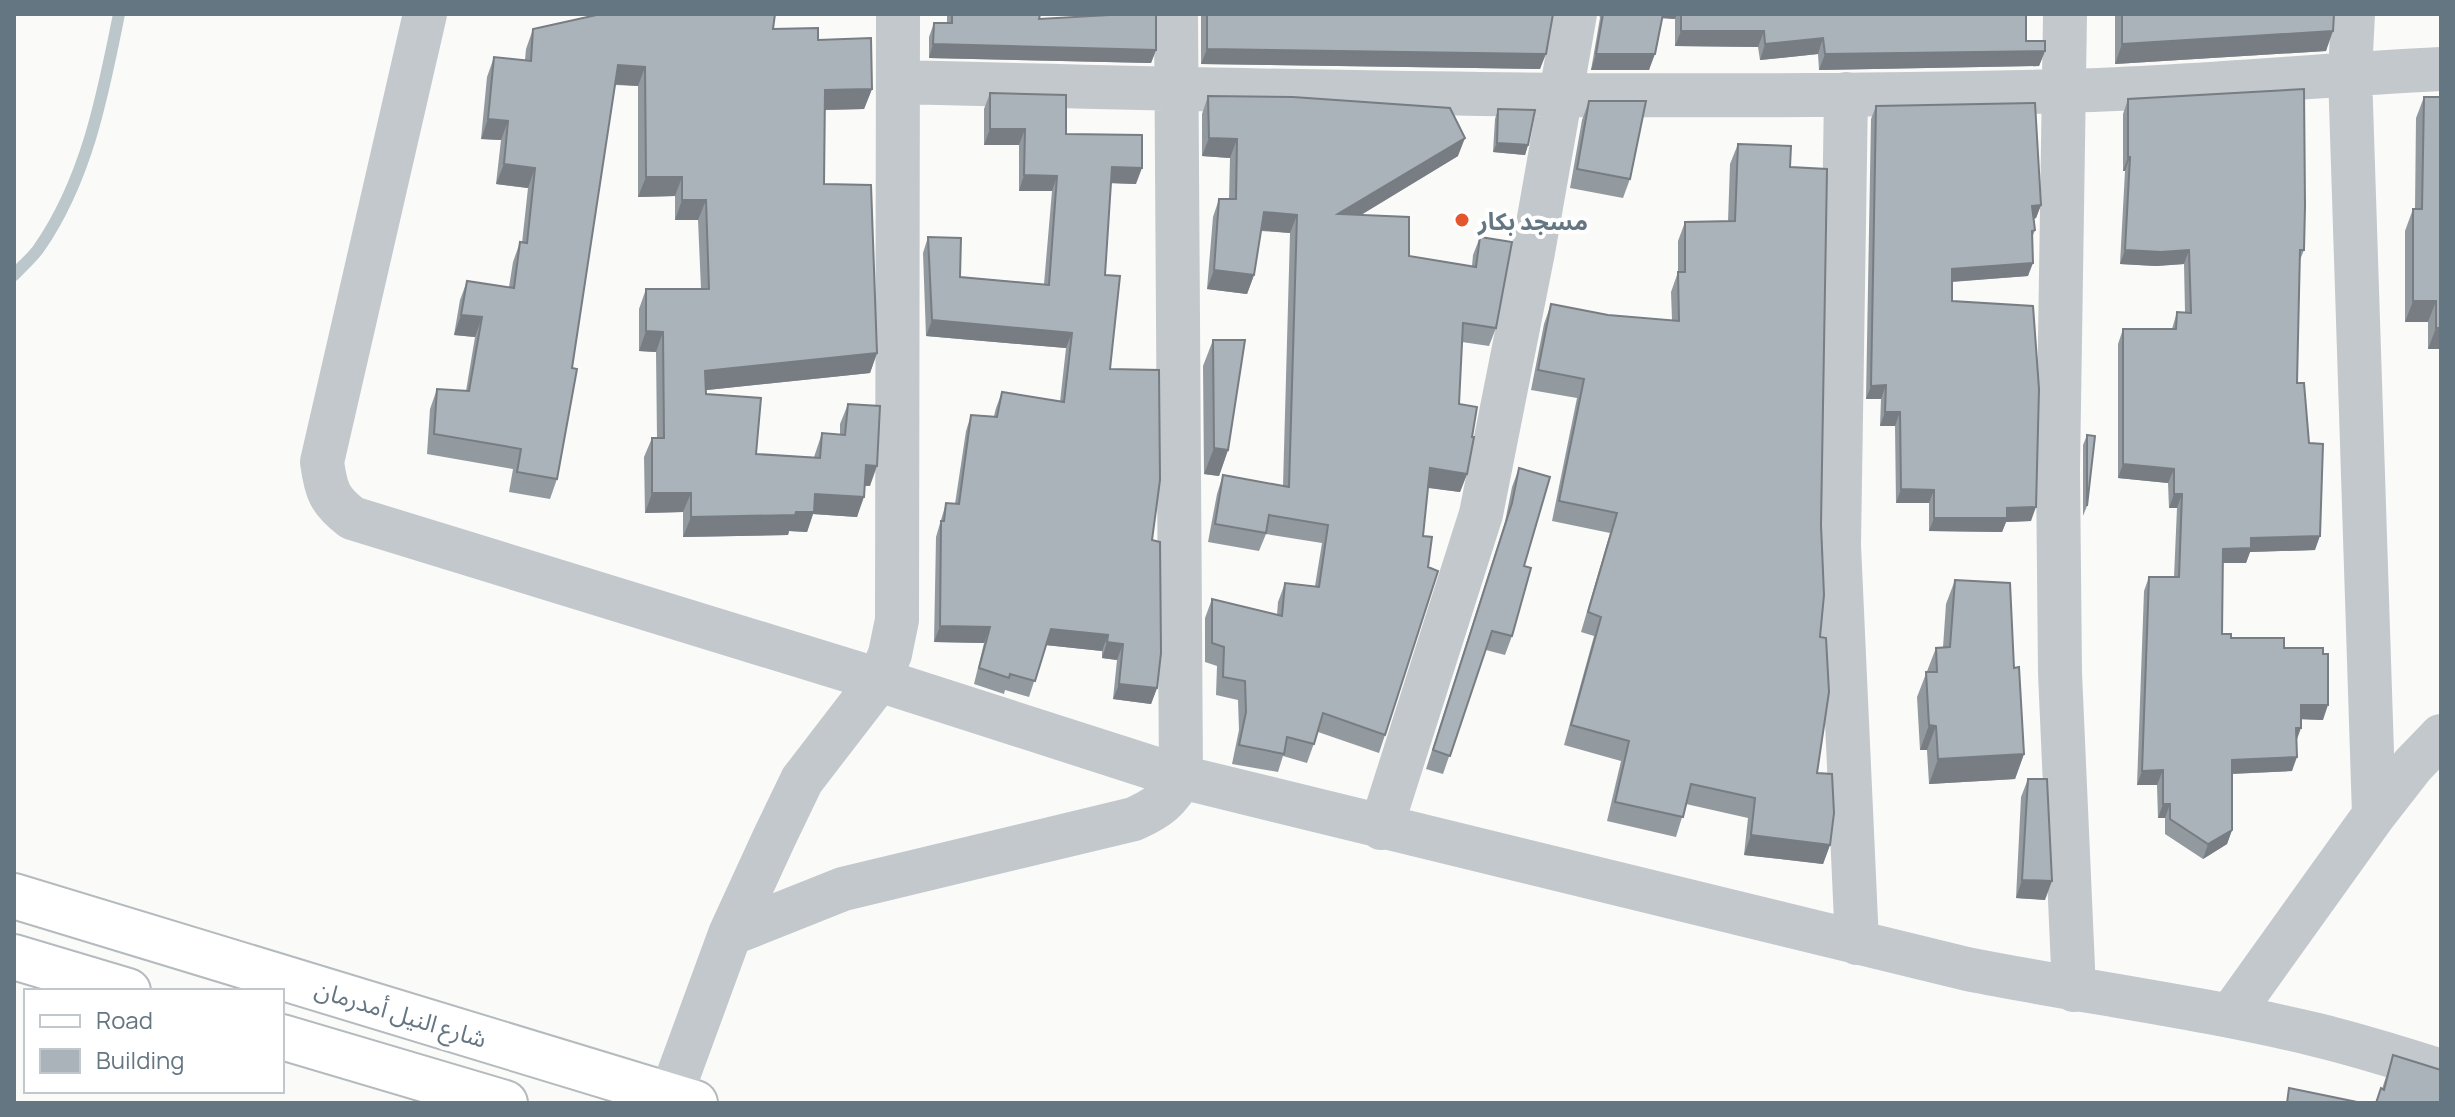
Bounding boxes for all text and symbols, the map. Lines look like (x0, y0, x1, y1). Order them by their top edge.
place label: مسجد بكار (1477, 204, 1588, 237)
marker: مسجد بكار (1453, 211, 1471, 229)
street label: شارع النيل أمدرمان (311, 971, 491, 1057)
legend (24, 989, 284, 1093)
text: Road (96, 1003, 153, 1036)
text: Building (96, 1043, 184, 1076)

